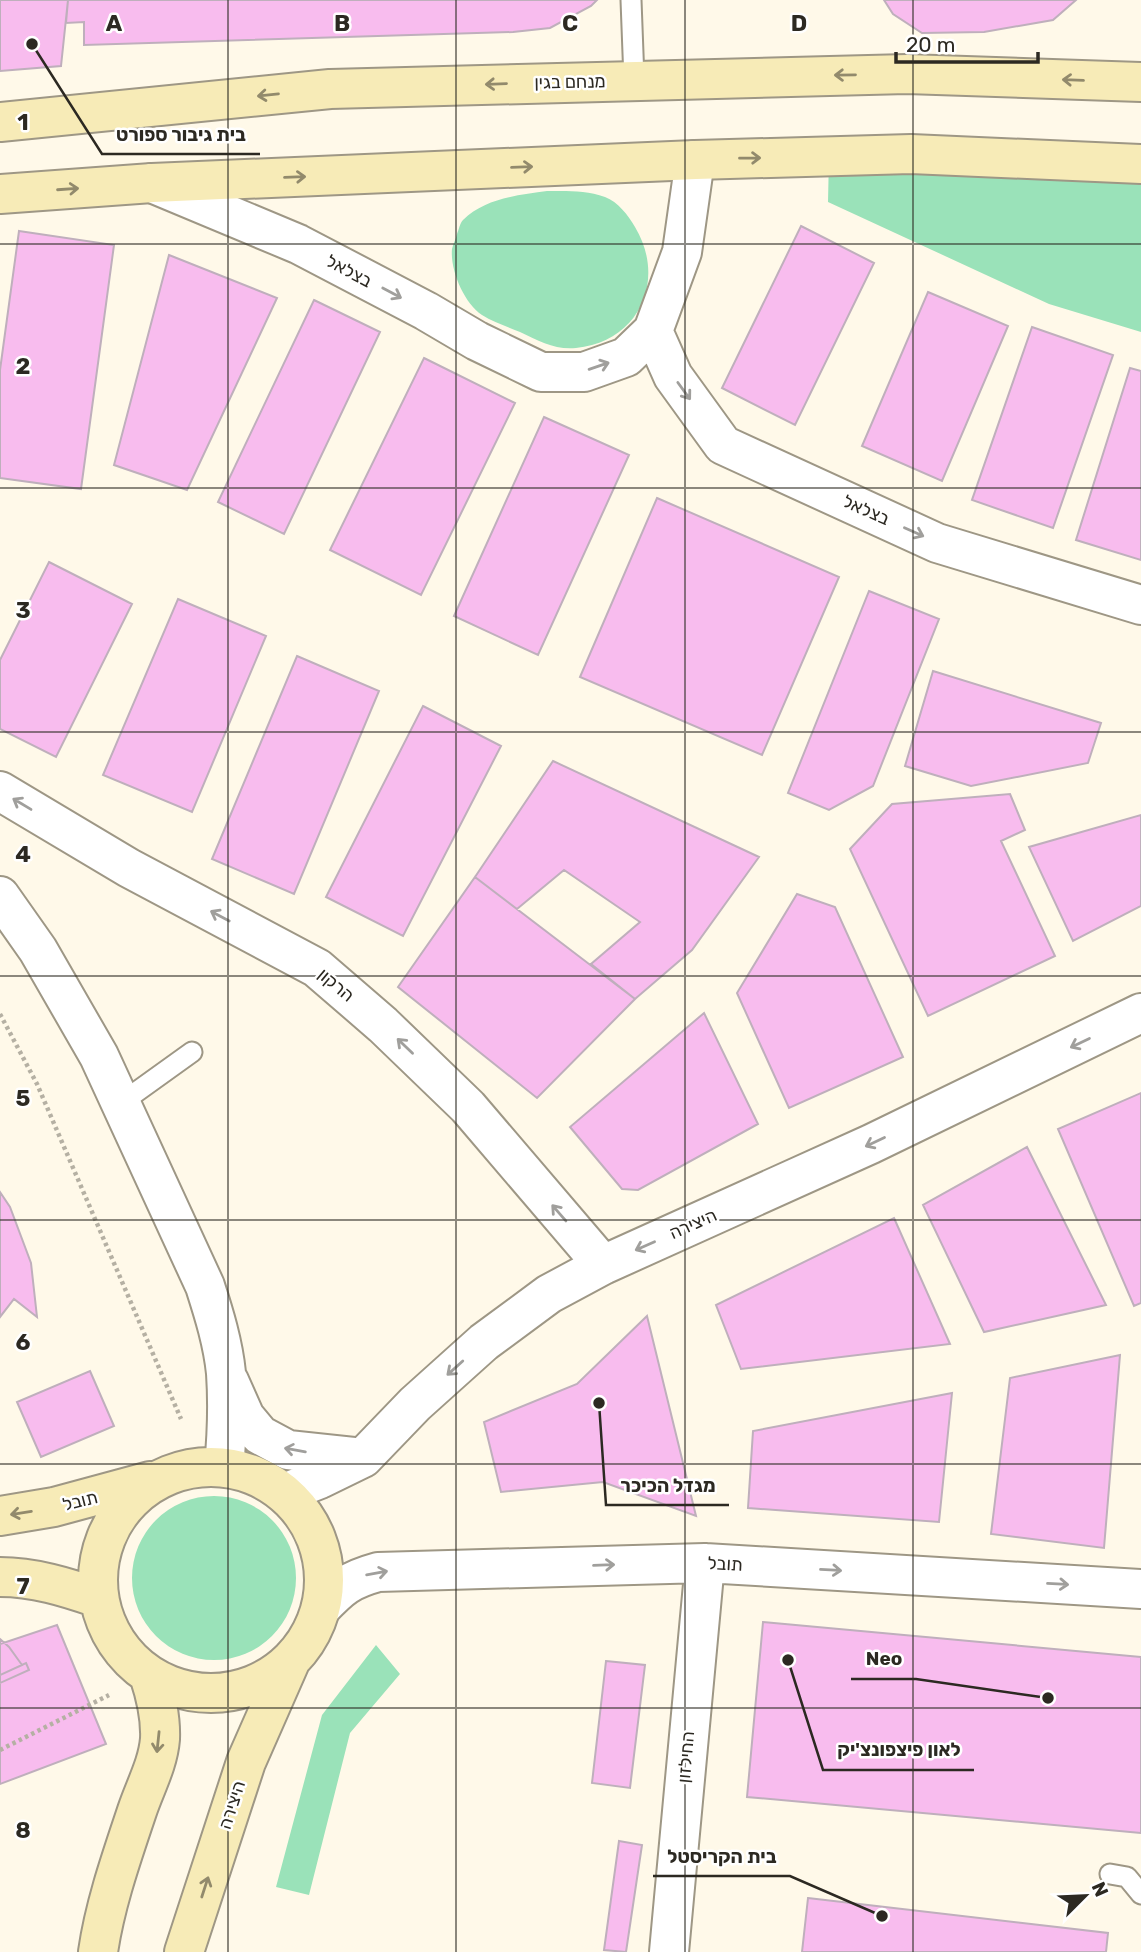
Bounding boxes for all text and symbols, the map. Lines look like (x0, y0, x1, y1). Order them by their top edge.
text: A (106, 9, 123, 37)
text: B (334, 9, 350, 37)
text: C (562, 9, 578, 37)
text: D (791, 9, 807, 37)
scale bar (896, 21, 1038, 65)
text: 20 m (906, 32, 955, 57)
one-way arrow (834, 68, 857, 82)
street label: מנחם בגין (534, 70, 606, 94)
one-way arrow (1062, 73, 1085, 86)
one-way arrow (484, 77, 507, 91)
one-way arrow (258, 89, 280, 102)
text: 1 (17, 108, 29, 136)
callout: בית גיבור ספורט (102, 114, 260, 154)
text: בית גיבור ספורט (116, 123, 246, 146)
one-way arrow (738, 152, 761, 165)
one-way arrow (511, 160, 534, 173)
one-way arrow (283, 170, 306, 183)
one-way arrow (56, 182, 79, 195)
street label: בצלאל (322, 250, 376, 292)
one-way arrow (381, 287, 402, 301)
text: 2 (16, 352, 30, 380)
one-way arrow (588, 359, 610, 371)
one-way arrow (676, 382, 691, 401)
street label: בצלאל (839, 490, 893, 530)
one-way arrow (903, 526, 924, 539)
text: 3 (15, 596, 31, 624)
one-way arrow (13, 797, 33, 811)
text: 4 (15, 840, 31, 868)
one-way arrow (210, 909, 231, 923)
street label: הרקון (313, 963, 359, 1007)
one-way arrow (1070, 1036, 1091, 1050)
one-way arrow (397, 1038, 414, 1055)
text: 5 (16, 1084, 31, 1112)
one-way arrow (865, 1136, 886, 1150)
street label: היצירה (666, 1204, 720, 1244)
one-way arrow (551, 1205, 567, 1223)
one-way arrow (635, 1240, 657, 1253)
text: 6 (16, 1328, 31, 1356)
one-way arrow (446, 1360, 464, 1376)
one-way arrow (284, 1443, 307, 1456)
callout: מגדל הכיכר (606, 1465, 729, 1505)
text: מגדל הכיכר (620, 1474, 716, 1497)
street label: תובל (60, 1486, 100, 1516)
one-way arrow (10, 1507, 33, 1520)
street label: תובל (707, 1552, 743, 1576)
one-way arrow (592, 1559, 615, 1572)
one-way arrow (820, 1564, 842, 1577)
one-way arrow (365, 1566, 388, 1579)
text: 7 (16, 1572, 30, 1600)
one-way arrow (1047, 1577, 1070, 1590)
callout: Neo (851, 1639, 916, 1679)
text: Neo (866, 1647, 902, 1670)
one-way arrow (151, 1730, 164, 1753)
street label: החילזון (673, 1730, 699, 1784)
callout: לאון פיצפונצ'יק (823, 1730, 974, 1770)
text: לאון פיצפונצ'יק (837, 1738, 961, 1761)
street label: היצירה (214, 1778, 250, 1832)
text: 8 (15, 1816, 31, 1844)
callout: בית הקריסטל (653, 1836, 790, 1876)
text: בית הקריסטל (667, 1845, 777, 1868)
north arrow (1050, 1861, 1120, 1931)
one-way arrow (199, 1876, 212, 1898)
text: N (1087, 1878, 1113, 1900)

